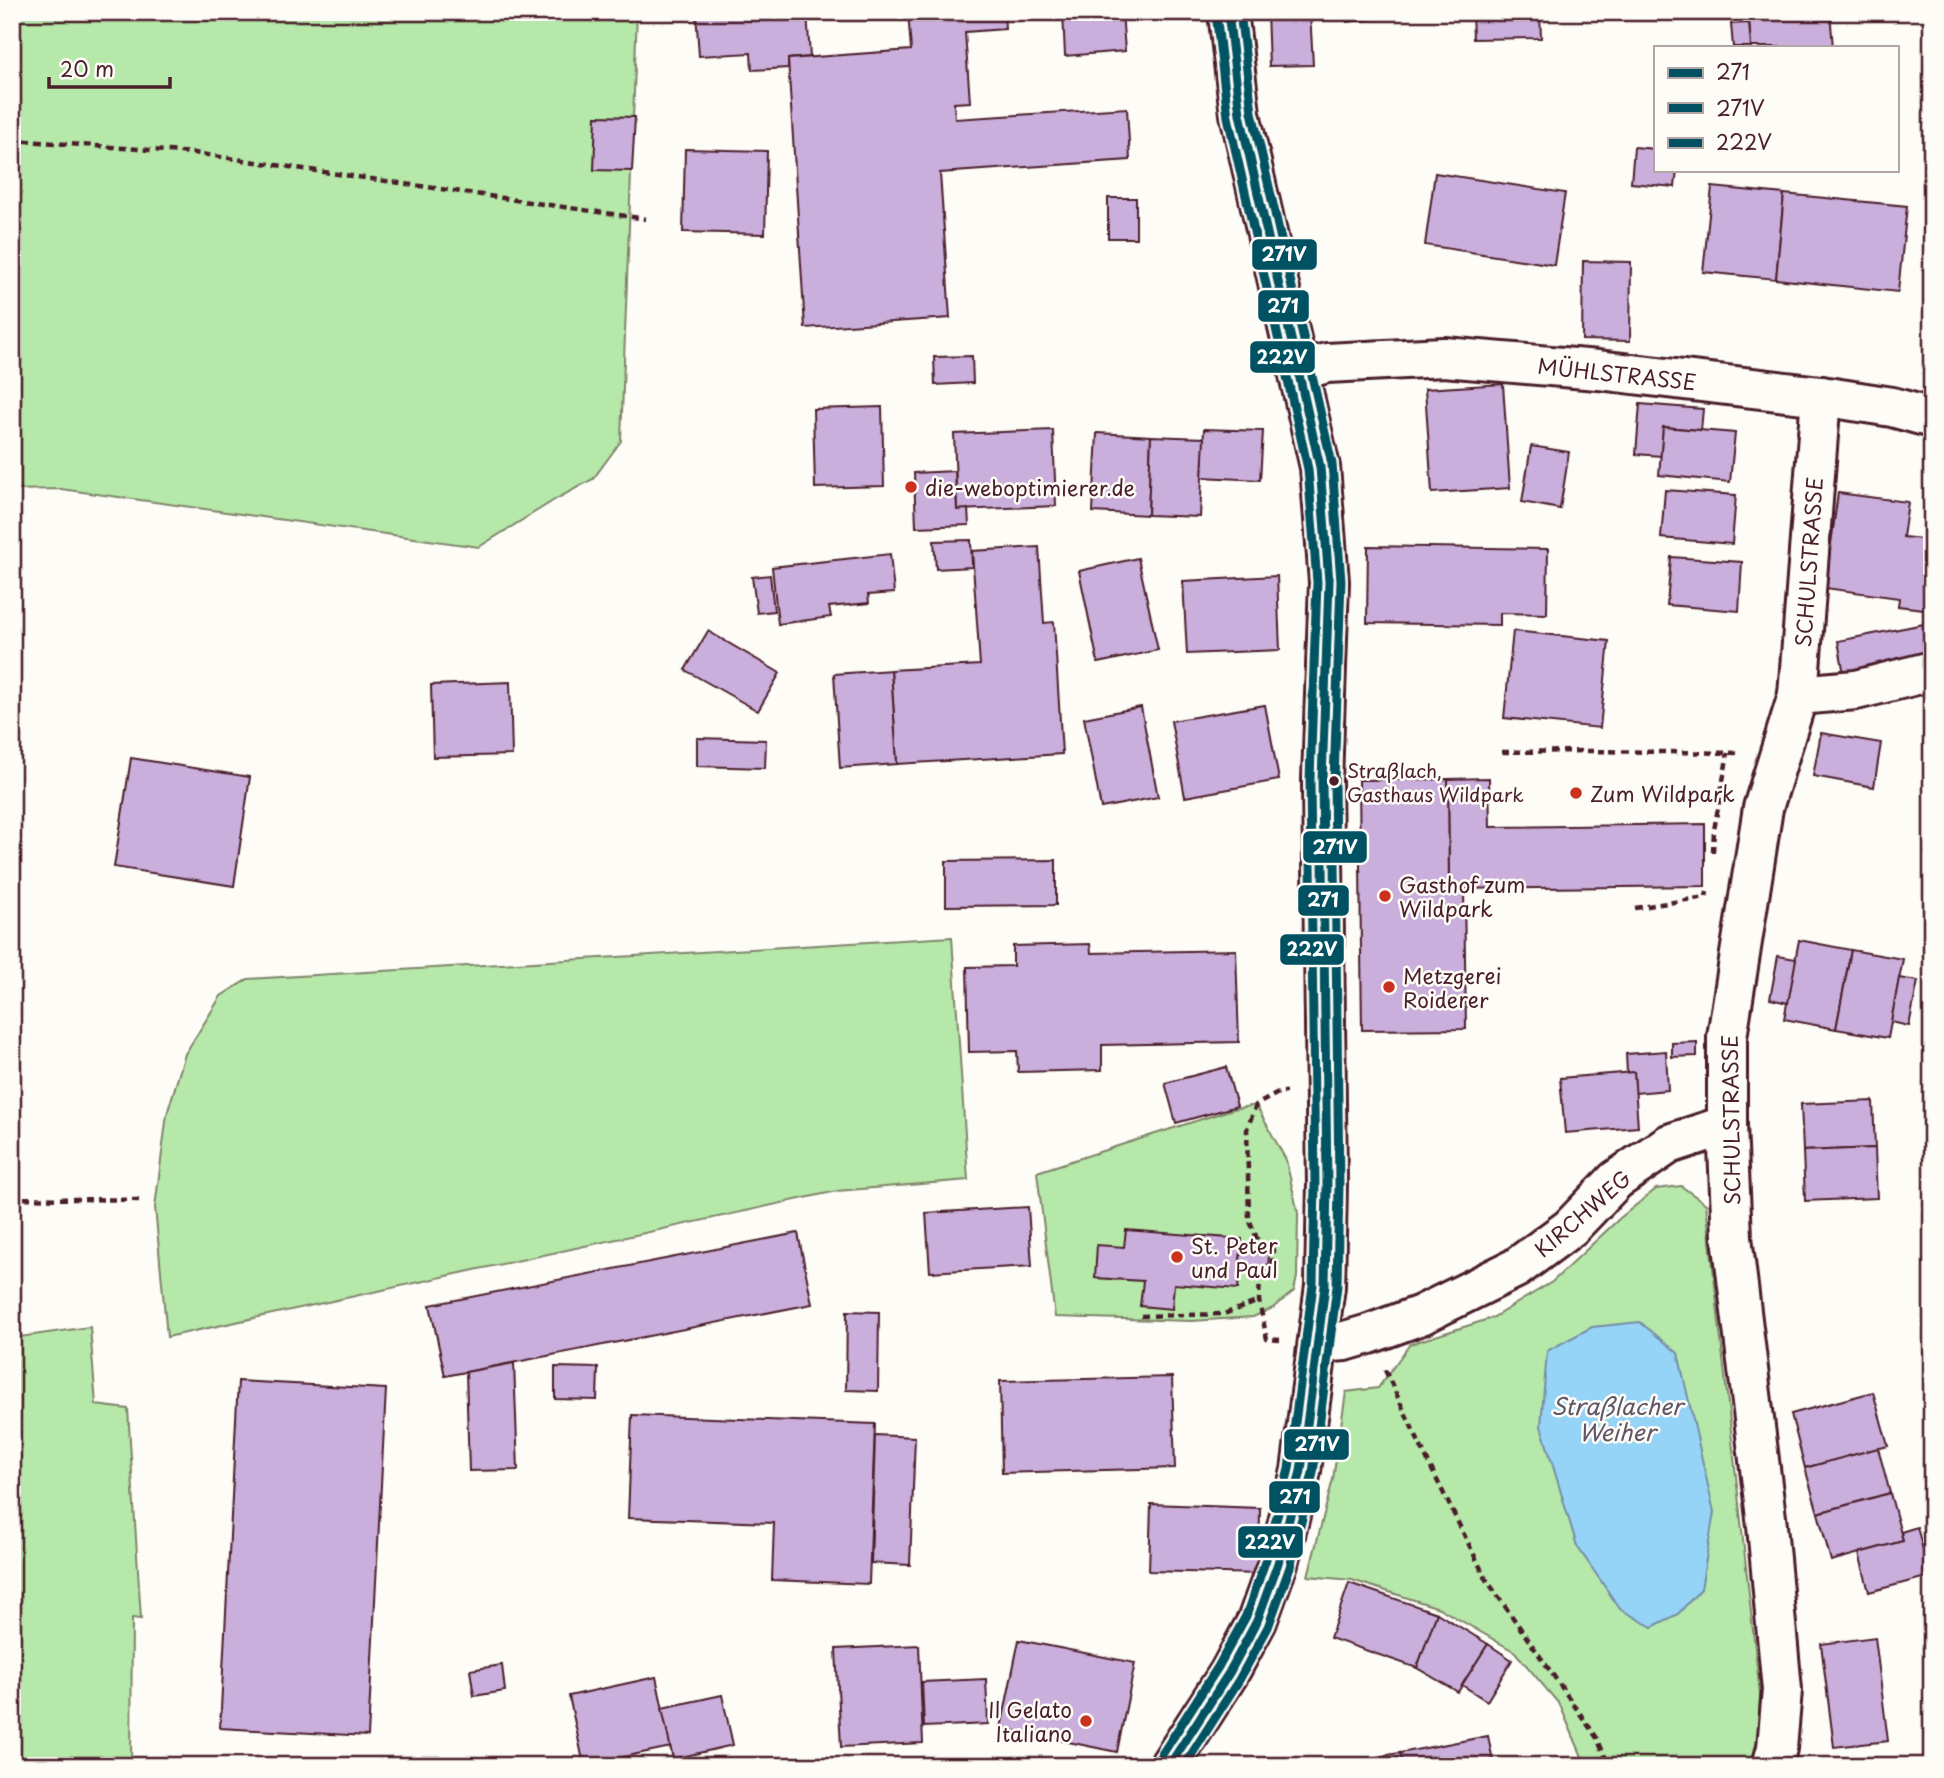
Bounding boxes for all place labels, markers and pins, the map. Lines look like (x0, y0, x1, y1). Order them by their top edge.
place label: die-weboptimierer.de (925, 471, 1135, 503)
marker: die-weboptimierer.de (903, 479, 919, 495)
place label: Straßlach, Gasthaus Wildpark (1347, 756, 1524, 808)
marker: Straßlach, Gasthaus Wildpark (1327, 774, 1341, 788)
place label: Zum Wildpark (1590, 777, 1735, 809)
marker: Zum Wildpark (1568, 785, 1584, 801)
place label: Gasthof zum Wildpark (1399, 868, 1525, 924)
marker: Gasthof zum Wildpark (1377, 888, 1393, 904)
place label: Metzgerei Roiderer (1403, 959, 1502, 1015)
marker: Metzgerei Roiderer (1381, 979, 1397, 995)
place label: St. Peter und Paul (1191, 1229, 1278, 1285)
marker: St. Peter und Paul (1169, 1249, 1185, 1265)
place label: Il Gelato Italiano (988, 1693, 1072, 1749)
marker: Il Gelato Italiano (1078, 1713, 1094, 1729)

